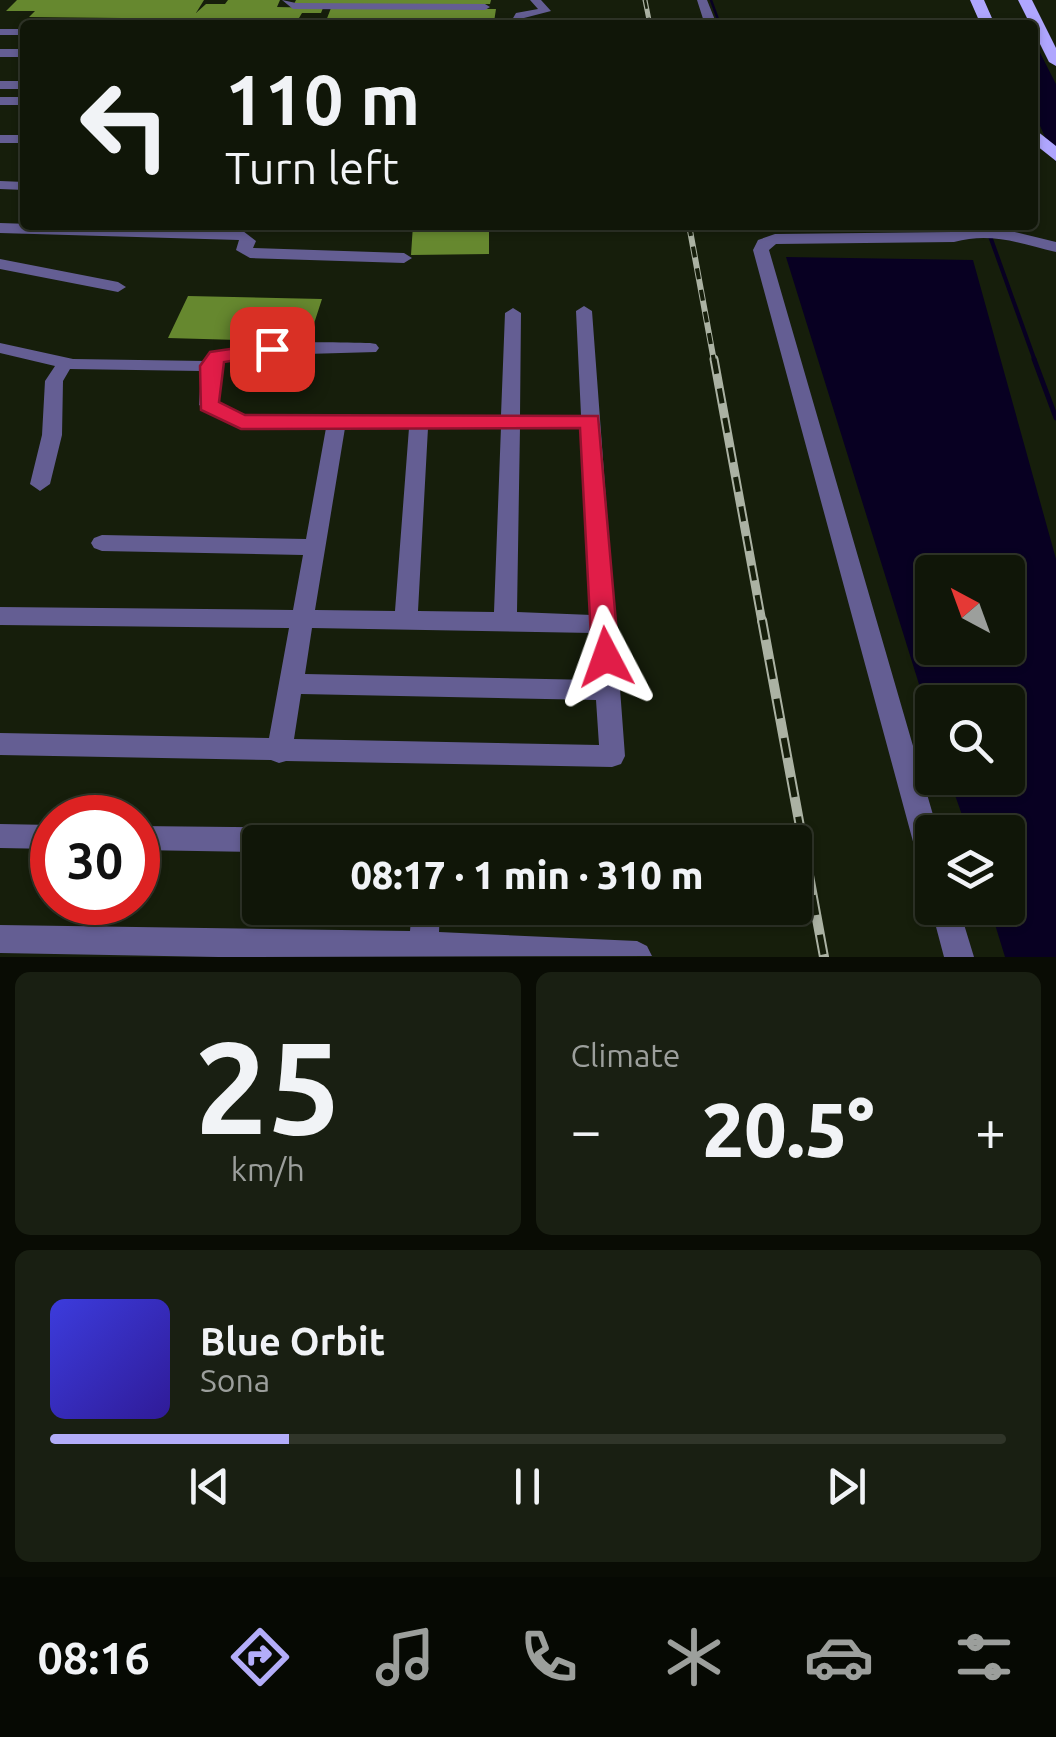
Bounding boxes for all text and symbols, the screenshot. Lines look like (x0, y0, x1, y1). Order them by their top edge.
icon: left (60, 60, 190, 190)
text: 110 m (225, 60, 420, 138)
text: Turn left (225, 142, 399, 193)
pin (230, 307, 315, 392)
icon: arrive (245, 322, 300, 377)
north arrow (915, 555, 1025, 665)
map controls (915, 555, 1025, 925)
position arrow (554, 605, 658, 709)
button: search (915, 685, 1025, 795)
speed limit sign: 30 (30, 795, 160, 925)
button: layers (915, 815, 1025, 925)
text: 08:17 · 1 min · 310 m (350, 854, 704, 896)
text: 25 (194, 1013, 341, 1159)
text: Climate (571, 1037, 681, 1073)
text: 20.5° (702, 1087, 875, 1171)
text: − (571, 1099, 602, 1160)
text: + (975, 1099, 1006, 1160)
text: km/h (231, 1151, 305, 1187)
text: Blue Orbit (200, 1320, 385, 1362)
text: Sona (200, 1362, 270, 1398)
icon: previous (182, 1459, 237, 1514)
icon: pause (500, 1459, 555, 1514)
icon: next (819, 1459, 874, 1514)
icon: directions (225, 1622, 295, 1692)
icon: music (370, 1622, 440, 1692)
icon: phone (514, 1622, 584, 1692)
icon: climate (659, 1622, 729, 1692)
icon: car (804, 1622, 874, 1692)
icon: filters (949, 1622, 1019, 1692)
text: 08:16 (37, 1632, 150, 1683)

